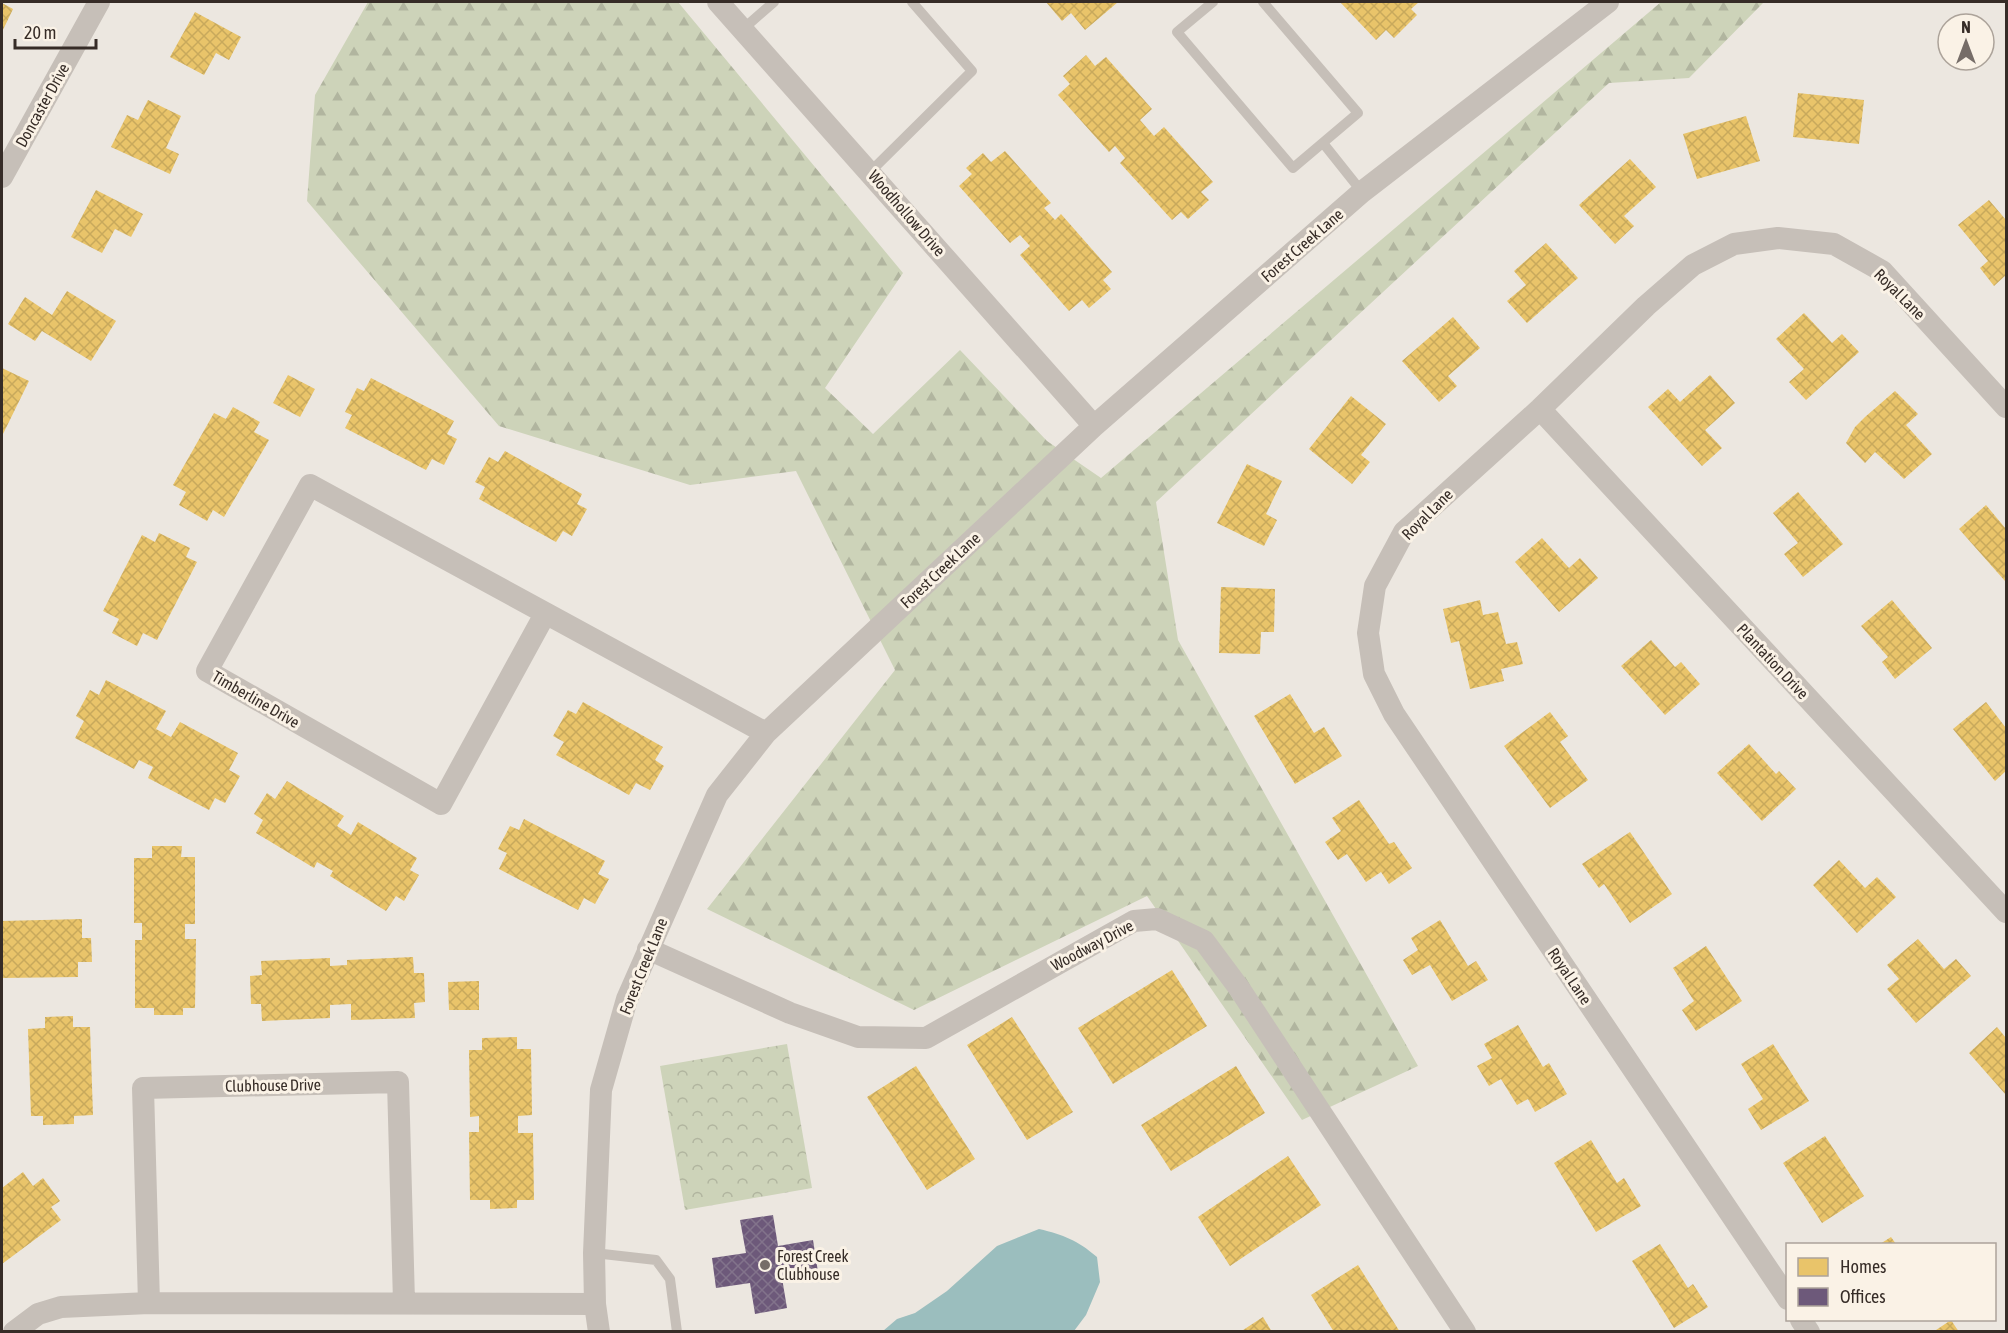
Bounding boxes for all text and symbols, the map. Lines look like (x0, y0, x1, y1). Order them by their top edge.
scale bar (15, 12, 96, 50)
north arrow (1936, 12, 1996, 72)
text: N (1961, 18, 1971, 36)
text: 20 m (24, 22, 56, 43)
street label: Doncaster Drive (12, 60, 72, 150)
street label: Woodhollow Drive (865, 167, 949, 259)
street label: Forest Creek Lane (1257, 205, 1347, 285)
street label: Royal Lane (1870, 265, 1929, 324)
street label: Royal Lane (1398, 485, 1457, 544)
street label: Forest Creek Lane (896, 529, 984, 611)
street label: Plantation Drive (1734, 620, 1812, 702)
street label: Timberline Drive (209, 667, 303, 731)
street label: Forest Creek Lane (615, 915, 671, 1017)
street label: Woodway Drive (1048, 916, 1137, 975)
street label: Royal Lane (1544, 944, 1595, 1008)
street label: Clubhouse Drive (225, 1075, 321, 1095)
legend (1786, 1243, 1996, 1321)
place label: Forest Creek Clubhouse (777, 1247, 849, 1283)
text: Homes (1840, 1256, 1886, 1277)
marker: Forest Creek Clubhouse (758, 1258, 772, 1272)
text: Offices (1840, 1286, 1886, 1307)

